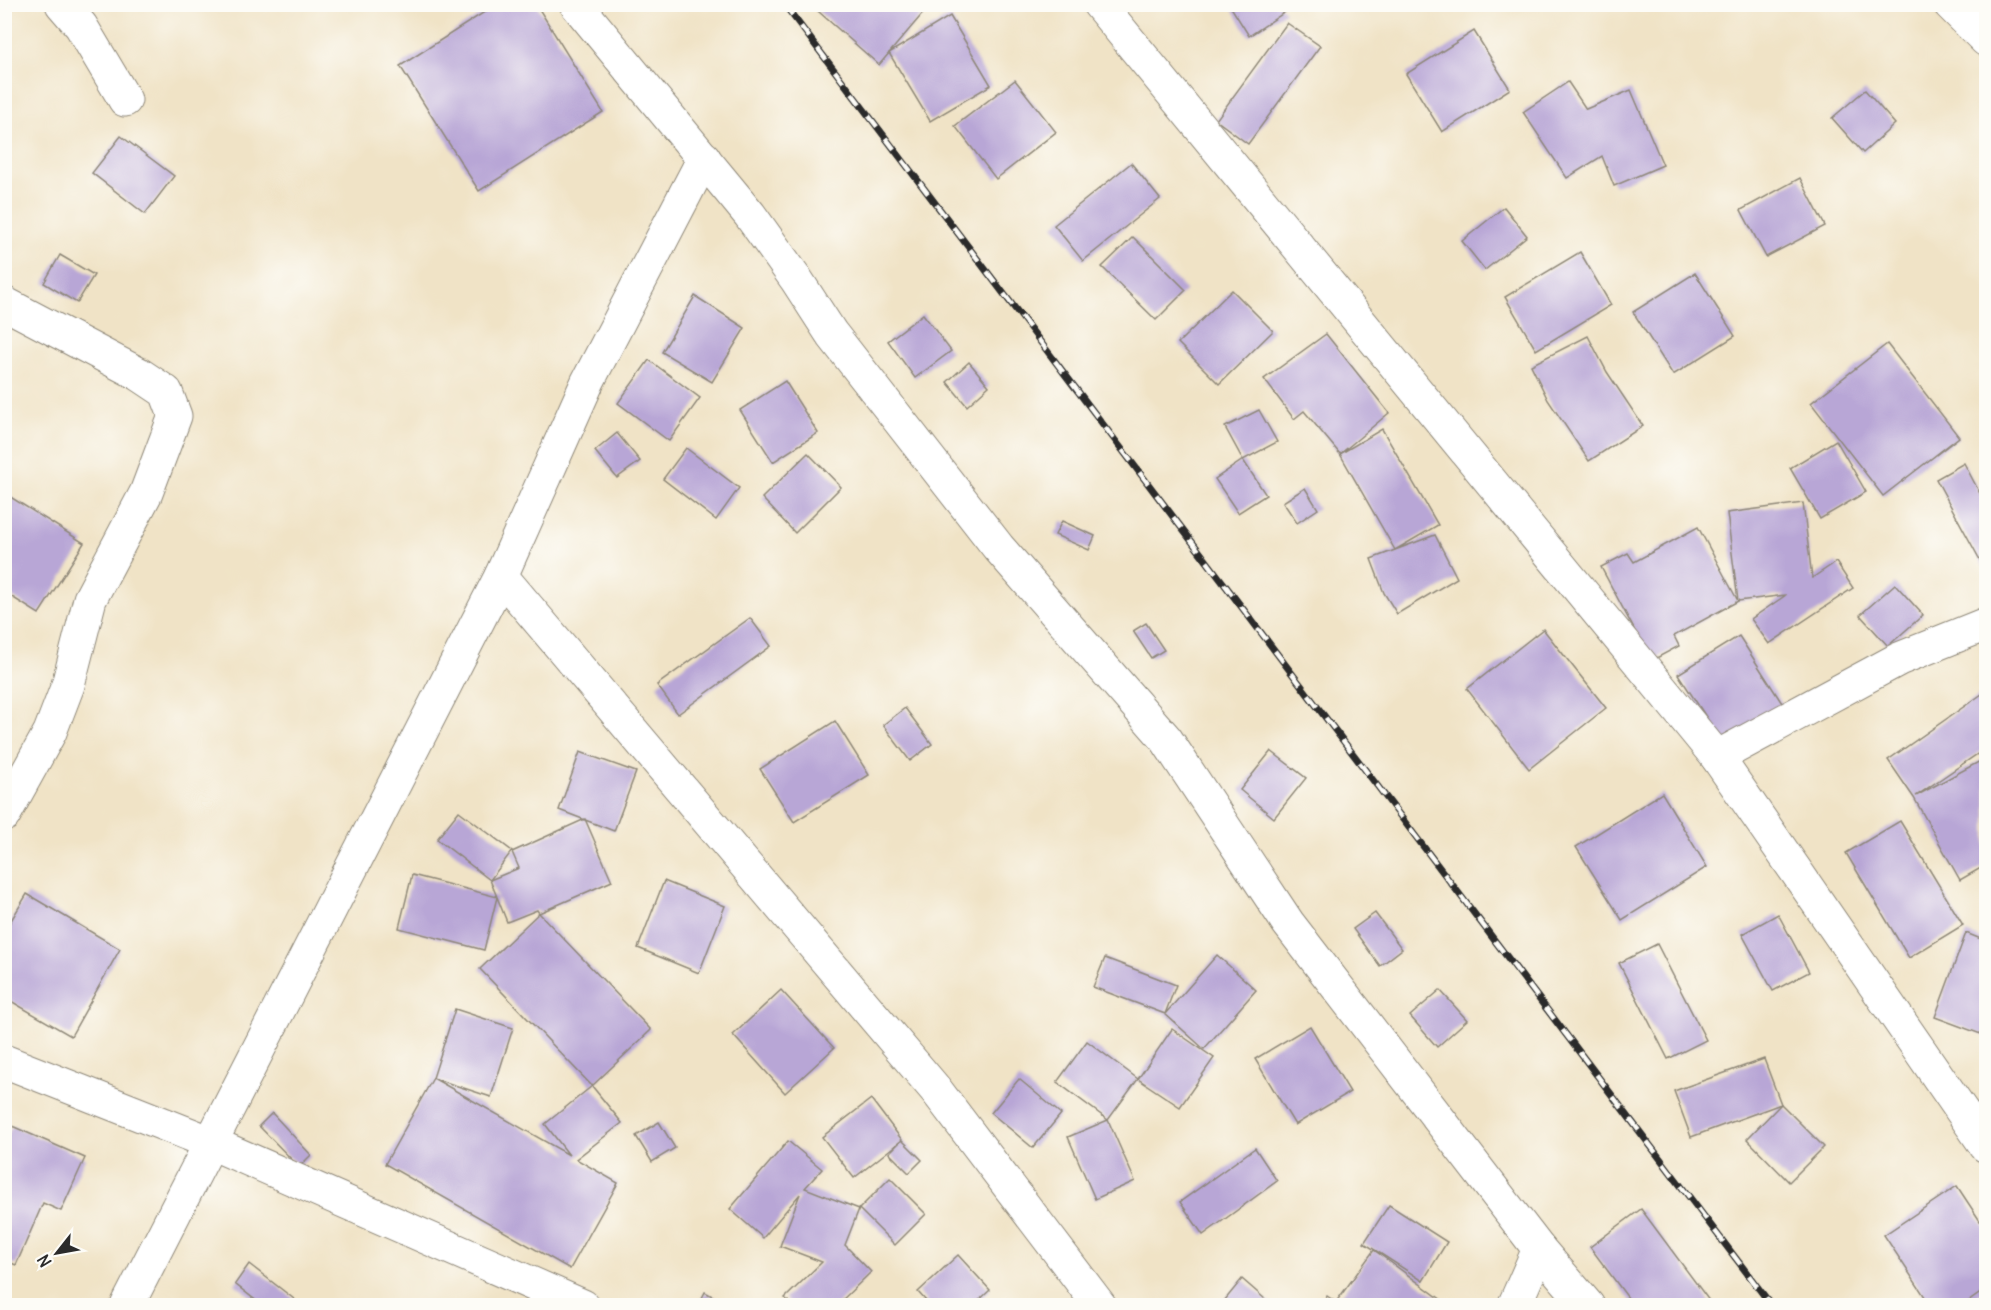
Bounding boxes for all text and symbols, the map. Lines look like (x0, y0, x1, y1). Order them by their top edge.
north arrow (27, 1223, 87, 1283)
text: N (33, 1251, 56, 1271)

